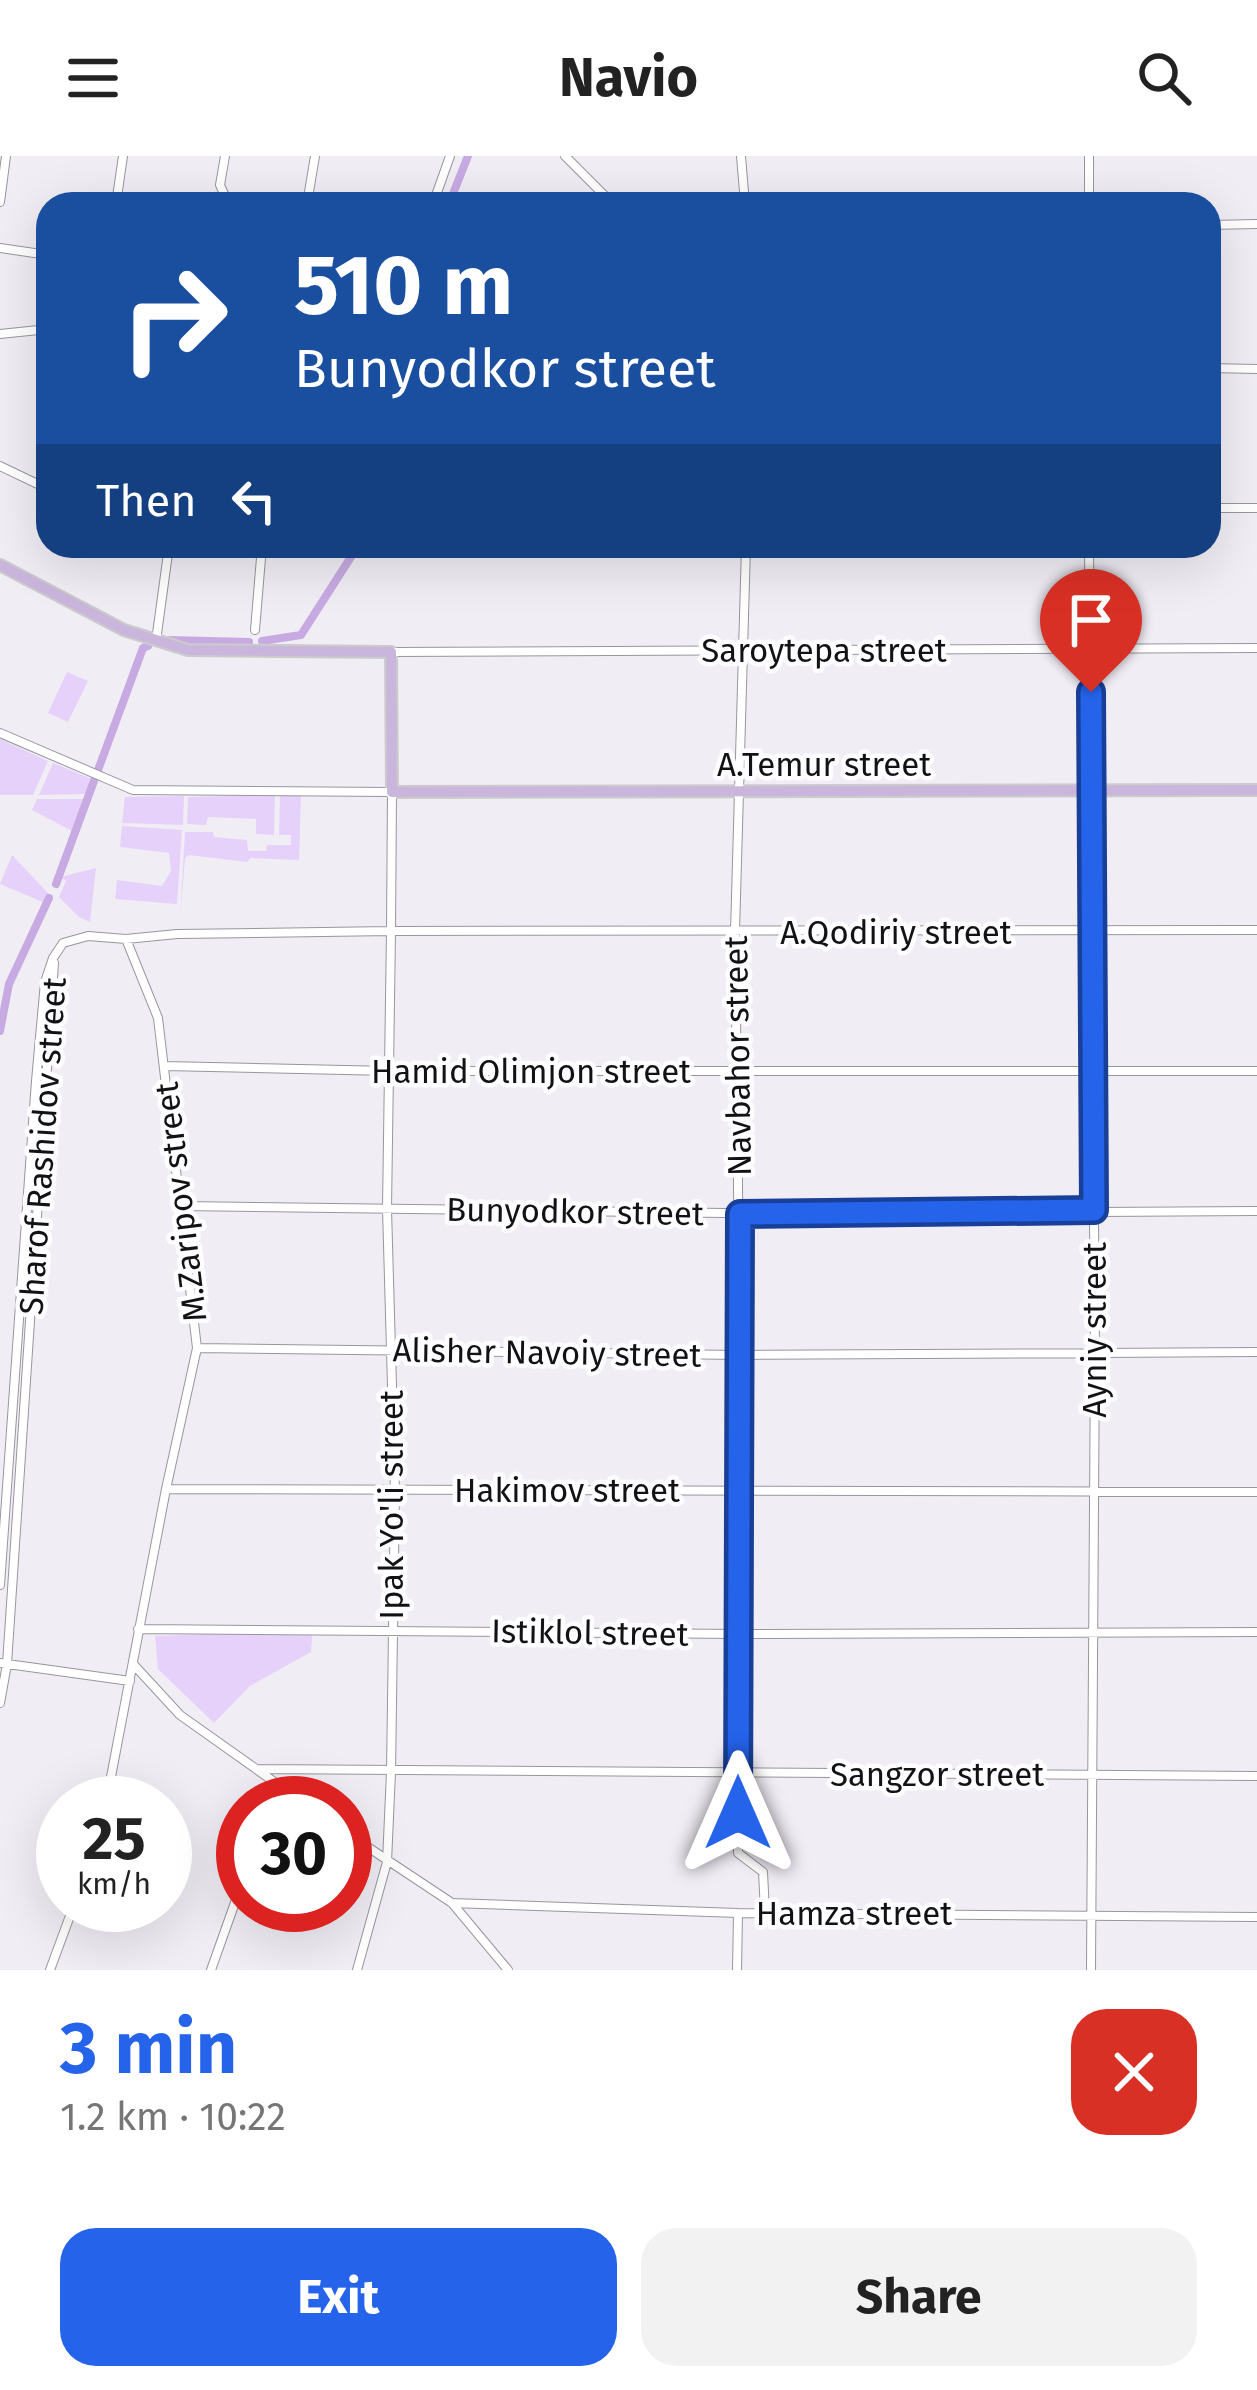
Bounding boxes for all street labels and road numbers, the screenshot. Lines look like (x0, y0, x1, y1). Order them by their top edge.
street label: Saroytepa street (701, 631, 947, 671)
street label: A.Temur street (717, 745, 931, 785)
street label: A.Qodiriy street (780, 913, 1012, 953)
street label: Navbahor street (716, 935, 760, 1177)
street label: Sharof Rashidov street (11, 976, 75, 1316)
street label: Hamid Olimjon street (371, 1052, 691, 1092)
street label: M.Zaripov street (146, 1080, 216, 1324)
street label: Bunyodkor street (446, 1190, 704, 1234)
street label: Ayniy street (1075, 1242, 1115, 1418)
street label: Alisher Navoiy street (392, 1330, 702, 1376)
street label: Ipak Yo'li street (372, 1390, 412, 1620)
street label: Hakimov street (454, 1471, 680, 1511)
street label: Istiklol street (491, 1611, 689, 1655)
street label: Sangzor street (830, 1755, 1044, 1795)
street label: Hamza street (756, 1894, 952, 1934)

